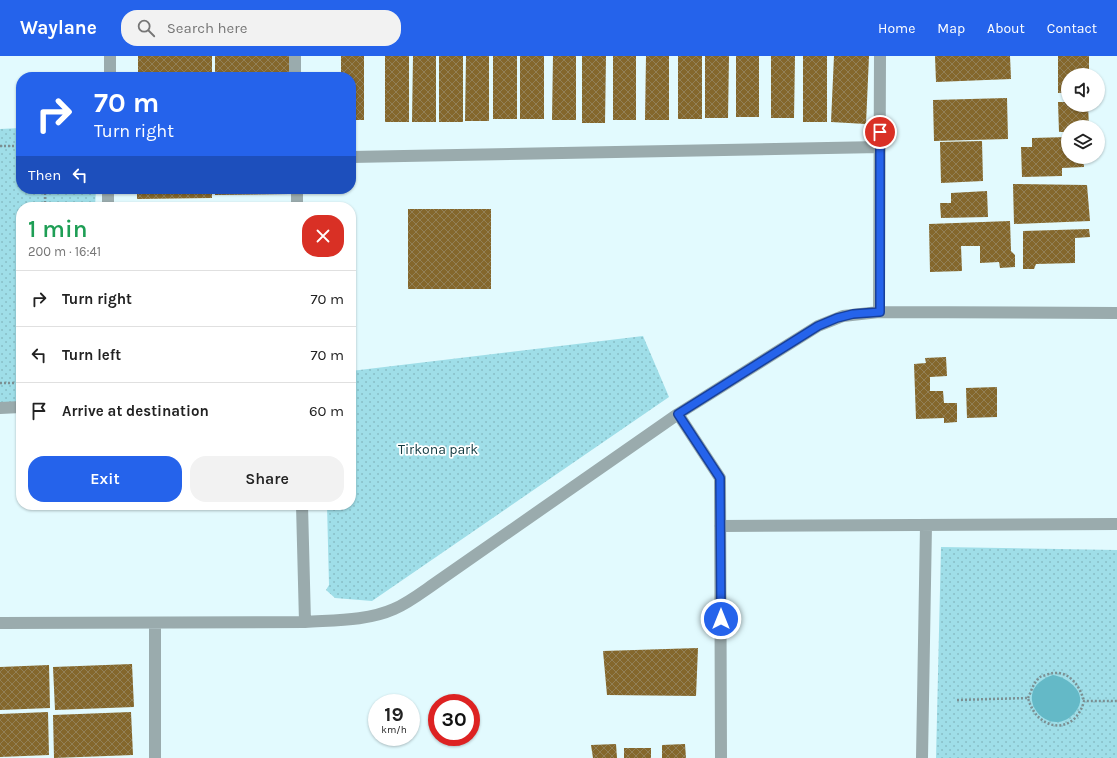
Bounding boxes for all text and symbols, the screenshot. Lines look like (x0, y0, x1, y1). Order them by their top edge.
search box (121, 10, 401, 46)
text: Waylane (20, 17, 97, 39)
icon: search (135, 17, 157, 39)
text: Search here (167, 19, 247, 37)
text: Home (878, 20, 915, 37)
text: Map (937, 20, 965, 37)
text: About (987, 20, 1025, 37)
text: Contact (1047, 20, 1097, 37)
map controls (1061, 68, 1105, 164)
button: sound (1061, 68, 1105, 112)
text: 70 m (94, 86, 159, 119)
icon: right (28, 88, 80, 140)
pin (863, 115, 897, 149)
text: Turn right (94, 120, 174, 142)
button: layers (1061, 120, 1105, 164)
icon: arrive (869, 121, 891, 143)
icon: left (69, 164, 91, 186)
text: Then (28, 166, 61, 184)
text: 1 min (28, 215, 88, 243)
button: close (302, 215, 344, 257)
text: 200 m · 16:41 (28, 244, 101, 259)
icon: right (28, 288, 50, 310)
text: Turn right (62, 290, 132, 308)
text: 70 m (310, 290, 344, 308)
icon: left (28, 344, 50, 366)
text: Turn left (62, 346, 121, 364)
text: 70 m (310, 346, 344, 364)
icon: arrive (28, 400, 50, 422)
text: Arrive at destination (62, 402, 209, 420)
text: 60 m (309, 402, 344, 420)
park label: Tirkona park (398, 441, 478, 458)
button: Exit (28, 456, 182, 502)
button: Share (190, 456, 344, 502)
position arrow (700, 598, 742, 640)
speed limit sign: 30 (428, 694, 480, 746)
text: 19 (384, 703, 404, 726)
text: km/h (381, 724, 407, 736)

